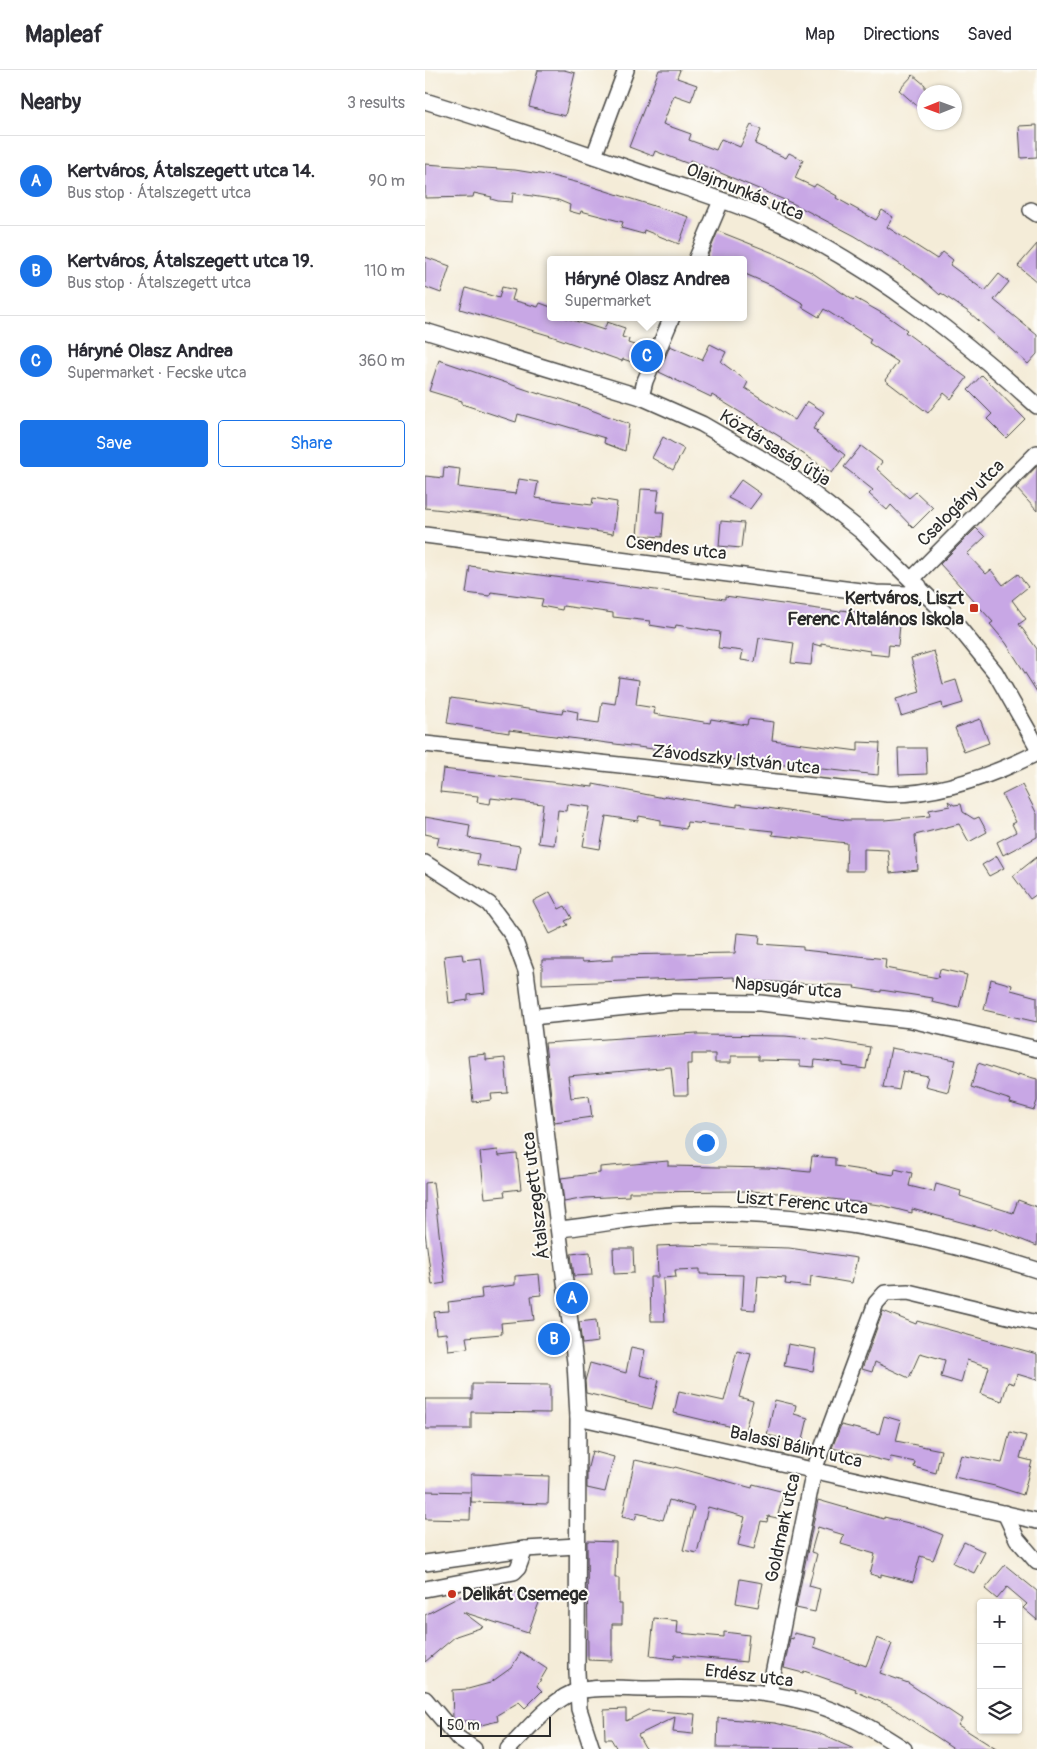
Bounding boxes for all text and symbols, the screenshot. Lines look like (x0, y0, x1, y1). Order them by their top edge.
text: Mapleaf (25, 20, 103, 49)
text: Map (805, 23, 835, 46)
text: Directions (863, 23, 939, 46)
text: Saved (967, 23, 1012, 46)
north arrow (917, 85, 962, 130)
text: Nearby (20, 89, 81, 116)
text: 3 results (347, 93, 405, 113)
street label: Olajmunkás utca (683, 158, 807, 226)
text: Kertváros, Átalszegett utca 14. (67, 159, 315, 183)
text: A (31, 171, 41, 191)
text: 90 m (368, 171, 405, 191)
text: Bus stop · Átalszegett utca (67, 183, 251, 203)
text: Kertváros, Átalszegett utca 19. (67, 249, 314, 273)
popup (547, 256, 747, 321)
text: B (31, 261, 41, 281)
text: 110 m (364, 261, 405, 281)
text: Háryné Olasz Andrea (564, 267, 730, 291)
text: Bus stop · Átalszegett utca (67, 273, 251, 293)
text: Supermarket (564, 291, 651, 311)
pin: C (631, 337, 663, 375)
text: Háryné Olasz Andrea (67, 339, 233, 363)
text: C (31, 351, 41, 371)
text: 360 m (358, 351, 405, 371)
text: Supermarket · Fecske utca (67, 363, 246, 383)
street label: Köztársaság útja (715, 405, 835, 491)
button: Save (20, 420, 208, 467)
button: Share (218, 420, 405, 467)
street label: Csalogány utca (912, 454, 1010, 552)
street label: Csendes utca (624, 530, 728, 566)
place label: Kertváros, Liszt Ferenc Általános Iskola (787, 587, 965, 631)
marker: Kertváros, Liszt Ferenc Általános Iskola (968, 602, 980, 614)
street label: Závodszky István utca (651, 740, 821, 780)
street label: Napsugár utca (734, 972, 842, 1004)
your location (693, 1130, 719, 1156)
street label: Átalszegett utca (517, 1131, 555, 1261)
street label: Liszt Ferenc utca (735, 1186, 869, 1220)
pin: A (556, 1279, 588, 1317)
pin: B (538, 1320, 570, 1358)
street label: Balassi Bálint utca (727, 1421, 865, 1473)
street label: Goldmark utca (760, 1471, 806, 1585)
place label: Delikát Csemege (462, 1583, 588, 1606)
marker: Delikát Csemege (446, 1588, 458, 1600)
map controls (977, 1599, 1022, 1734)
button: + (977, 1599, 1022, 1644)
button: − (977, 1644, 1022, 1689)
street label: Erdész utca (703, 1659, 795, 1693)
button: layers (977, 1689, 1022, 1734)
scale bar (440, 1714, 551, 1737)
text: 50 m (447, 1717, 480, 1734)

